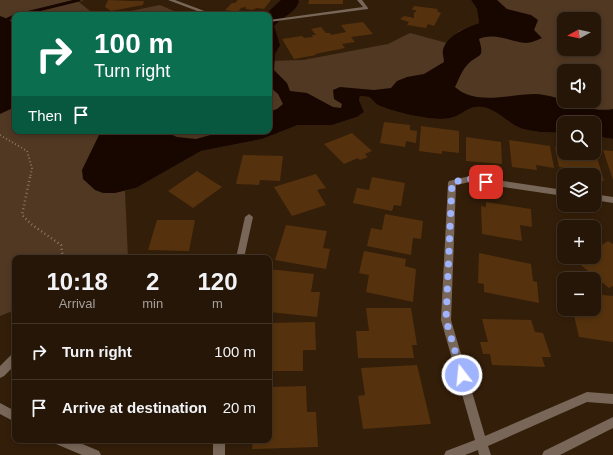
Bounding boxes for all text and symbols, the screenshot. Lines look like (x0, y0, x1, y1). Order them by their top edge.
north arrow (557, 12, 601, 56)
map controls (557, 12, 601, 316)
icon: right (28, 28, 80, 80)
text: 100 m (94, 28, 173, 59)
text: Turn right (94, 61, 170, 81)
button: sound (557, 64, 601, 108)
icon: arrive (70, 104, 92, 126)
text: Then (28, 107, 62, 124)
button: search (557, 116, 601, 160)
pin (469, 165, 503, 199)
button: layers (557, 168, 601, 212)
icon: arrive (475, 171, 497, 193)
button: + (557, 220, 601, 264)
text: 10:18 (46, 268, 108, 295)
text: 2 (146, 268, 159, 295)
text: 120 (198, 268, 238, 295)
button: − (557, 272, 601, 316)
text: Arrival (59, 296, 96, 311)
text: min (142, 296, 163, 311)
text: m (212, 296, 223, 311)
icon: right (28, 341, 50, 363)
text: Turn right (62, 343, 132, 360)
text: 100 m (214, 343, 256, 360)
position arrow (441, 354, 483, 396)
icon: arrive (28, 397, 50, 419)
text: Arrive at destination (62, 399, 207, 416)
text: 20 m (223, 399, 256, 416)

